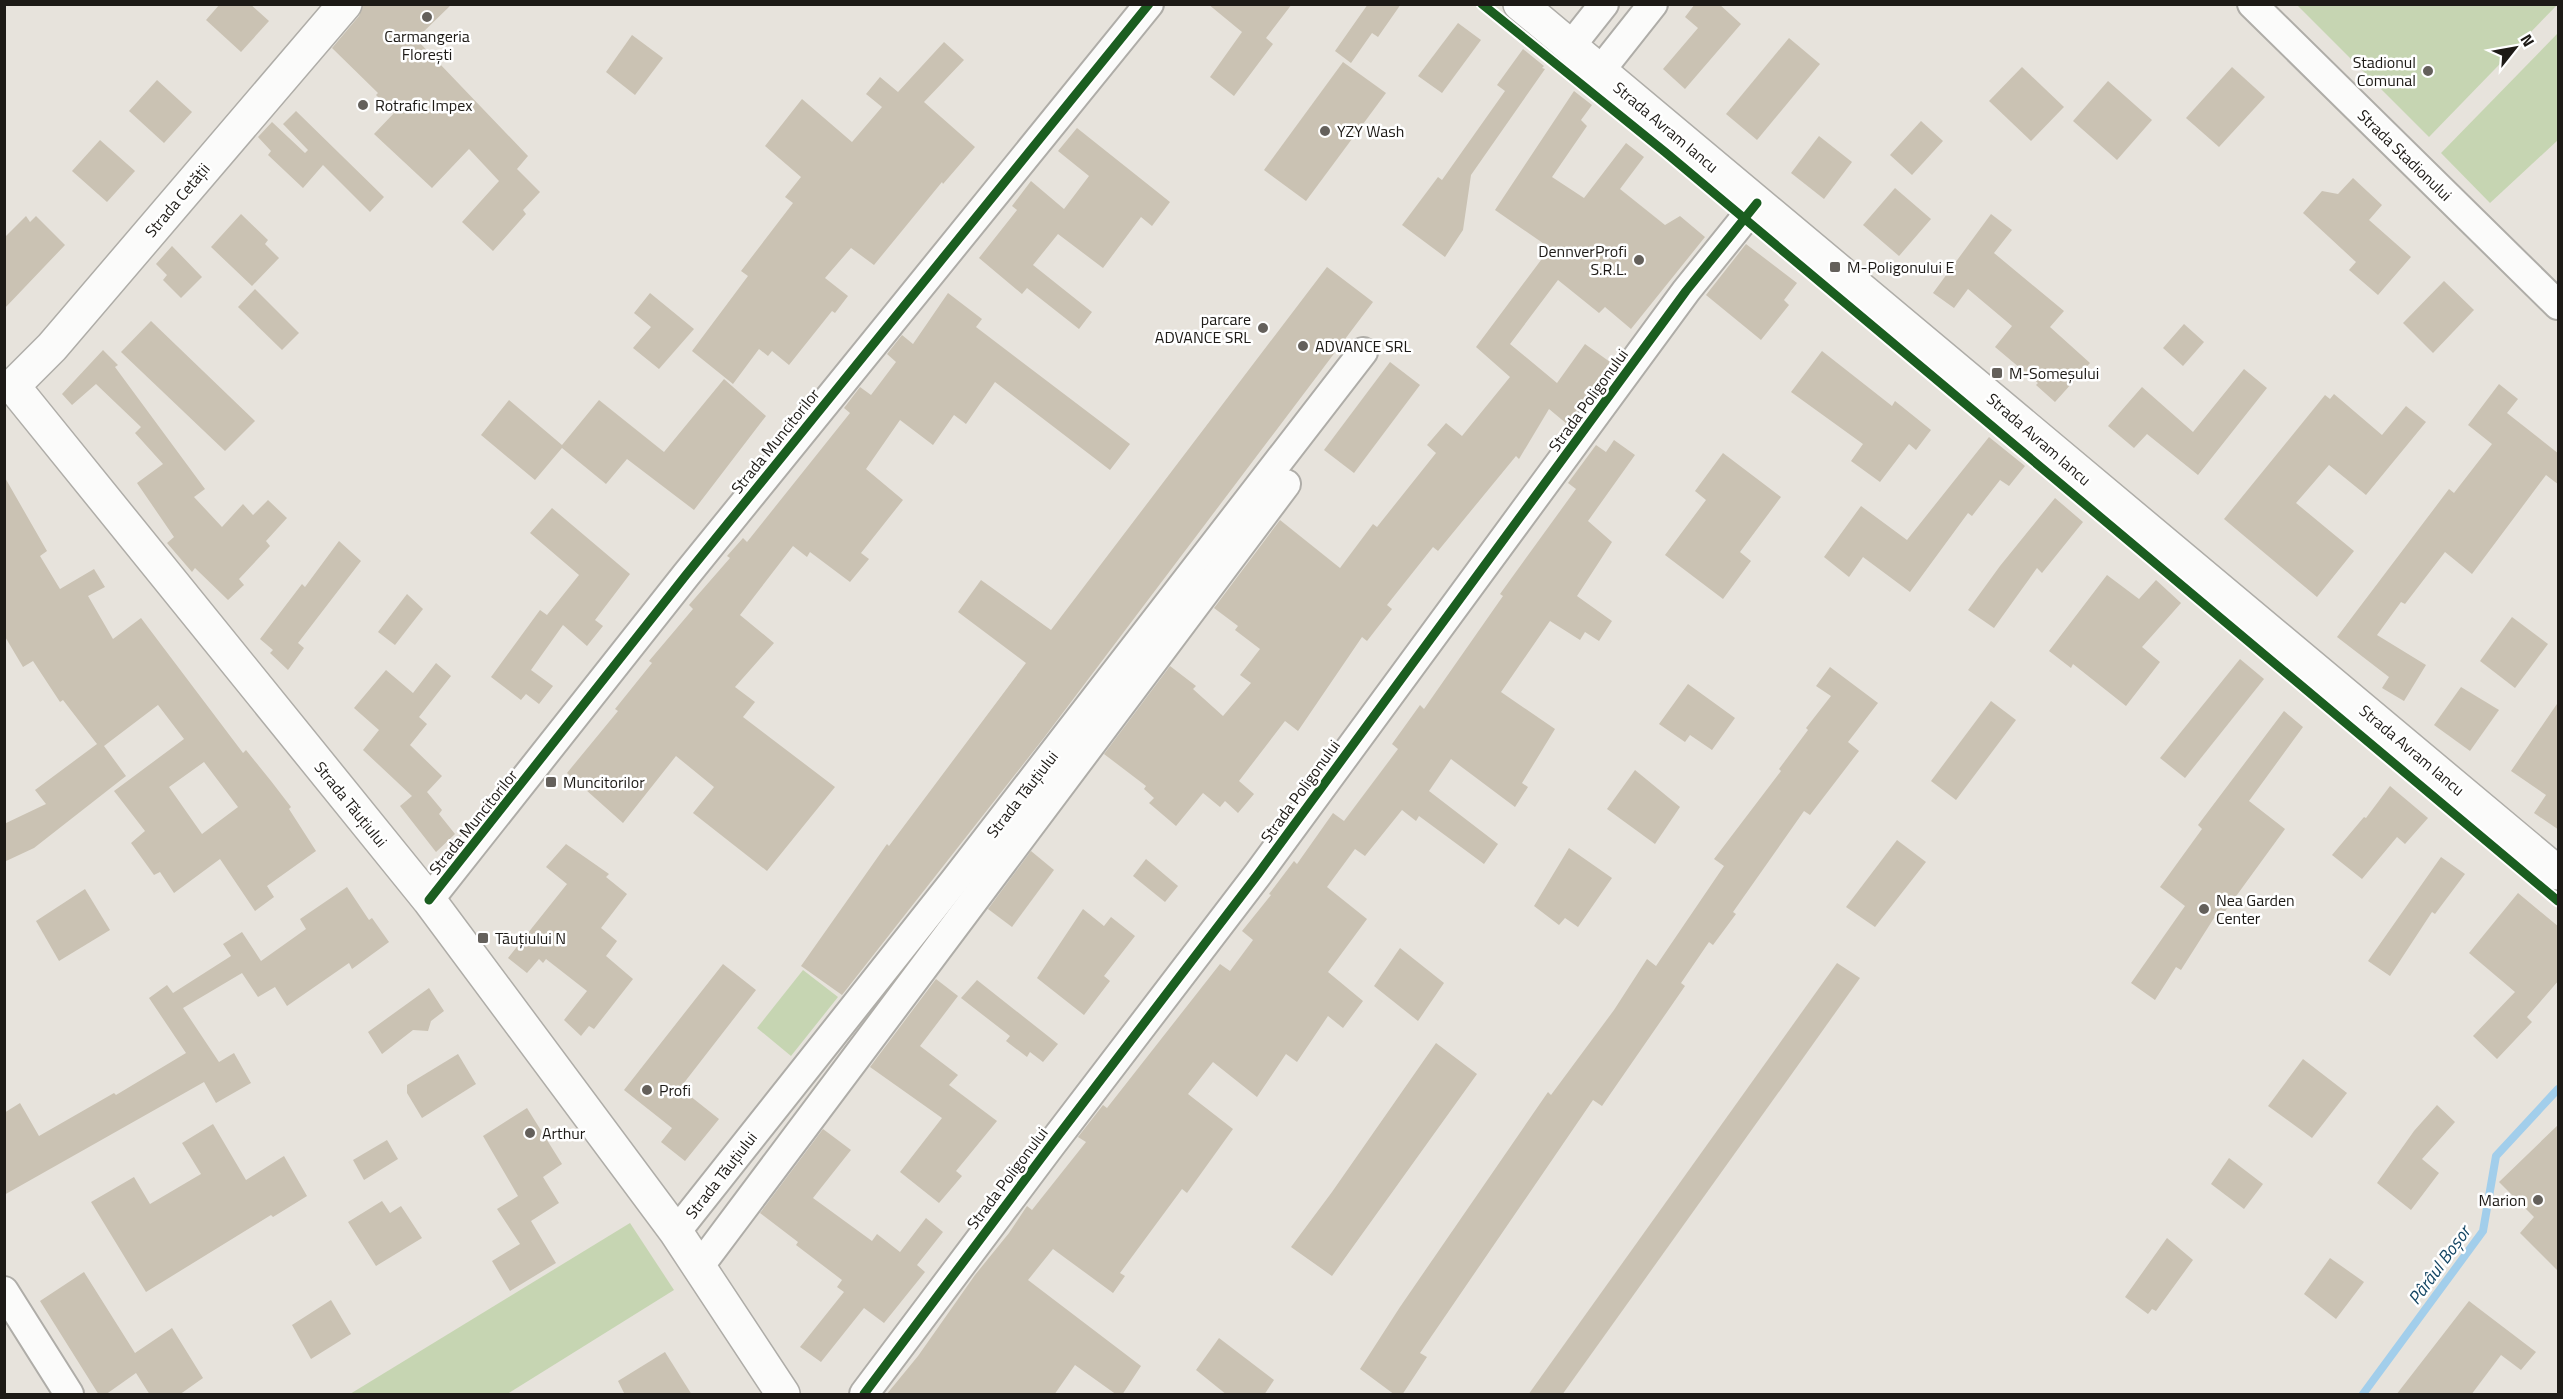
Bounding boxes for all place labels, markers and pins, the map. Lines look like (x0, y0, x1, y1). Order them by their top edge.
marker: Carmangeria Florești (420, 10, 434, 24)
place label: Carmangeria Florești (384, 24, 470, 66)
place label: Stadionul Comunal (2353, 50, 2416, 92)
marker: Stadionul Comunal (2421, 64, 2435, 78)
place label: Rotrafic Impex (375, 93, 473, 117)
marker: Rotrafic Impex (356, 98, 370, 112)
place label: YZY Wash (1337, 119, 1404, 143)
marker: YZY Wash (1318, 124, 1332, 138)
place label: DennverProfi S.R.L. (1538, 239, 1627, 281)
marker: DennverProfi S.R.L. (1632, 253, 1646, 267)
place label: M-Poligonului E (1847, 255, 1954, 279)
marker: M-Poligonului E (1828, 260, 1842, 274)
place label: parcare ADVANCE SRL (1155, 307, 1251, 349)
marker: parcare ADVANCE SRL (1256, 321, 1270, 335)
place label: ADVANCE SRL (1315, 334, 1411, 358)
marker: ADVANCE SRL (1296, 339, 1310, 353)
place label: M-Someșului (2009, 361, 2099, 385)
marker: M-Someșului (1990, 366, 2004, 380)
place label: Muncitorilor (563, 770, 645, 794)
marker: Muncitorilor (544, 775, 558, 789)
place label: Nea Garden Center (2216, 888, 2295, 930)
marker: Nea Garden Center (2197, 902, 2211, 916)
place label: Tăuțiului N (495, 926, 566, 950)
marker: Tăuțiului N (476, 931, 490, 945)
place label: Profi (659, 1078, 691, 1102)
marker: Profi (640, 1083, 654, 1097)
place label: Arthur (542, 1121, 586, 1145)
marker: Arthur (523, 1126, 537, 1140)
place label: Marion (2478, 1188, 2526, 1212)
marker: Marion (2531, 1193, 2545, 1207)

